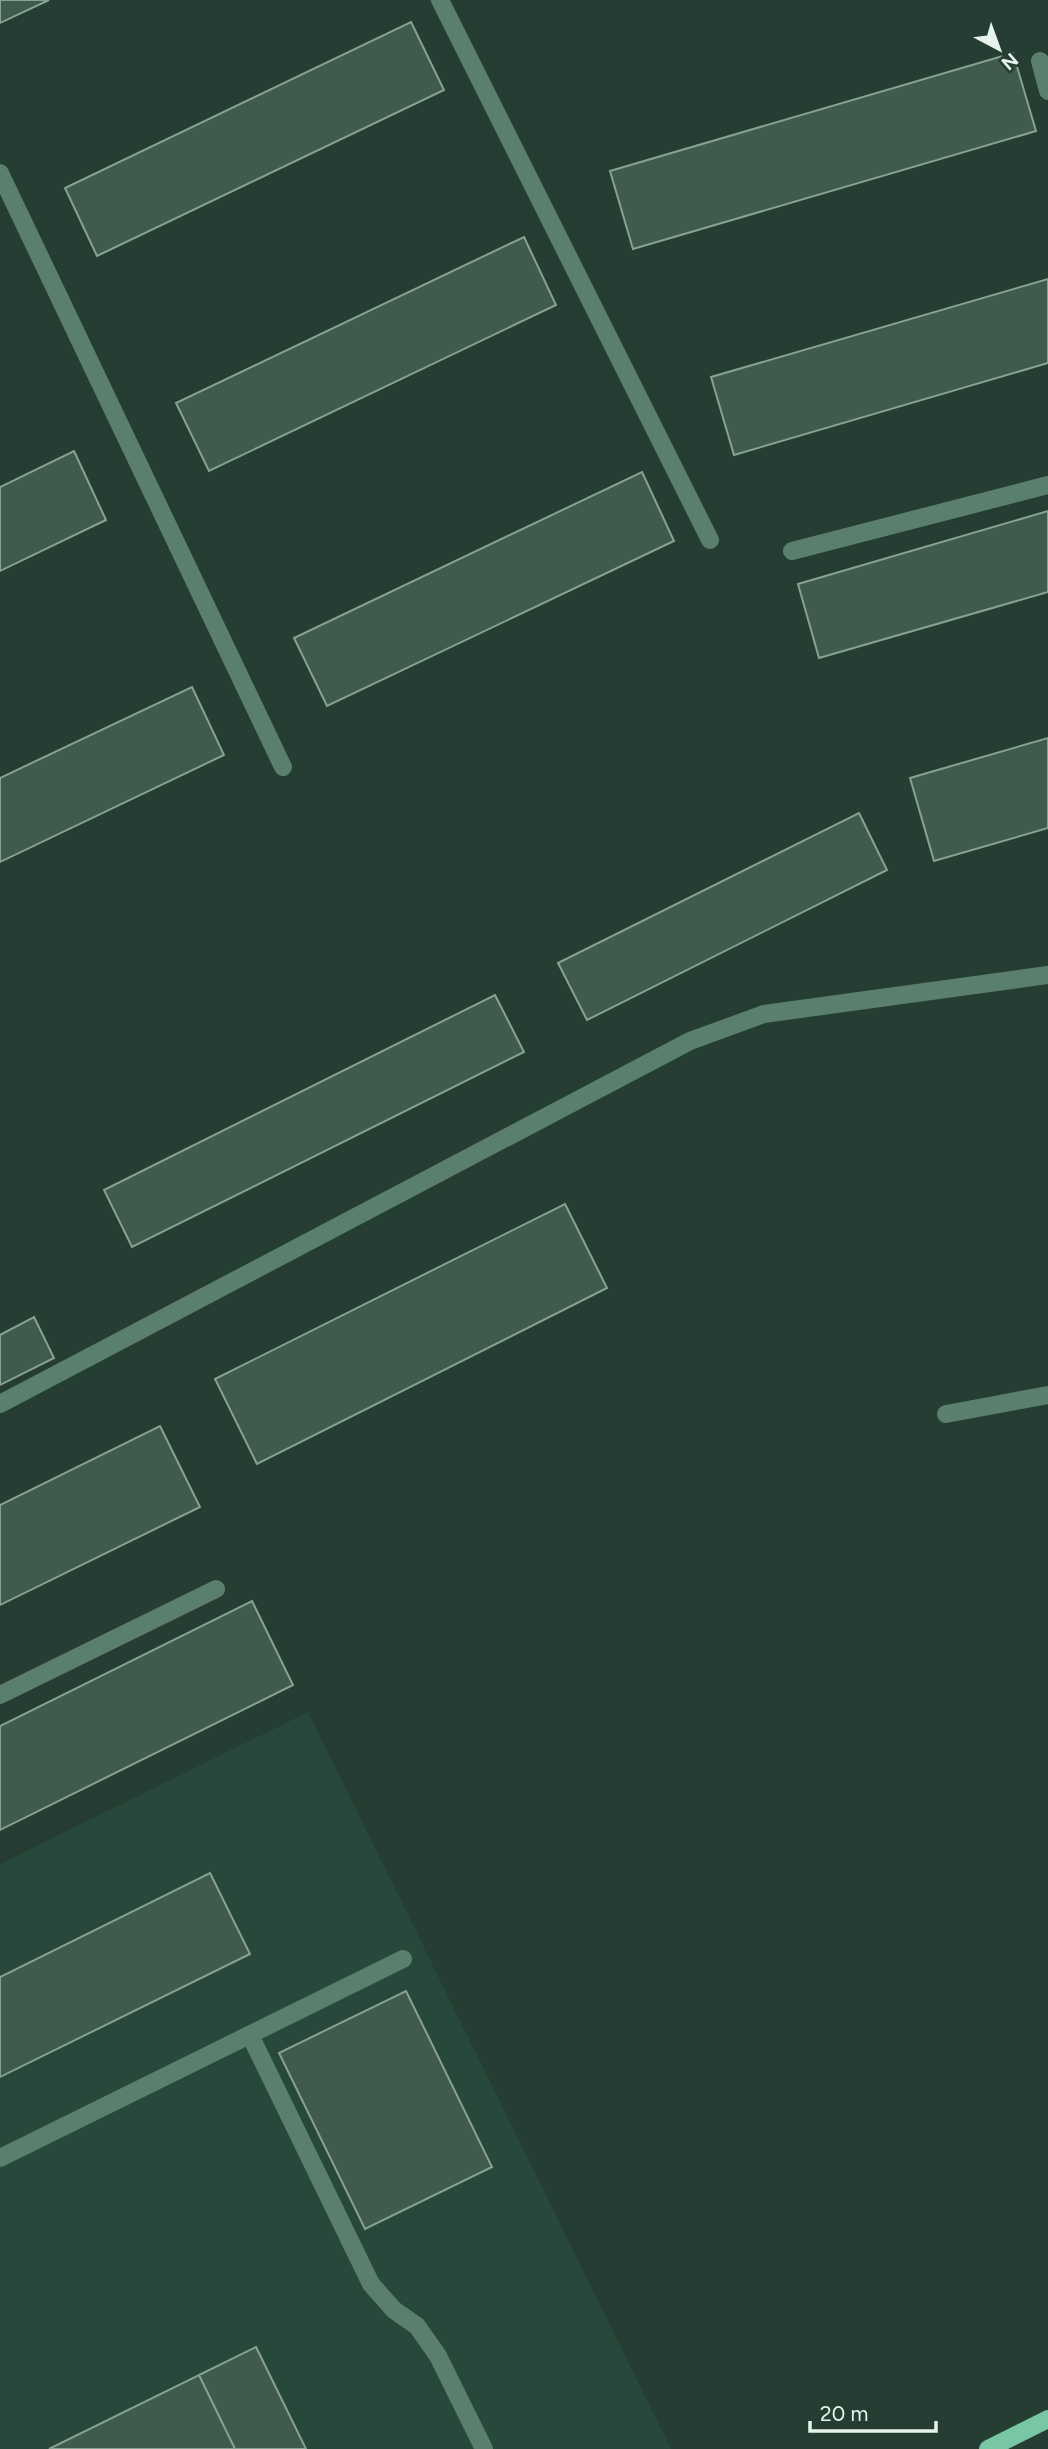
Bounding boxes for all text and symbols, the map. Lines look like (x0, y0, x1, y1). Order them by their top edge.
north arrow (964, 14, 1034, 84)
text: N (997, 48, 1023, 75)
scale bar (810, 2390, 936, 2434)
text: 20 m (820, 2401, 868, 2426)

